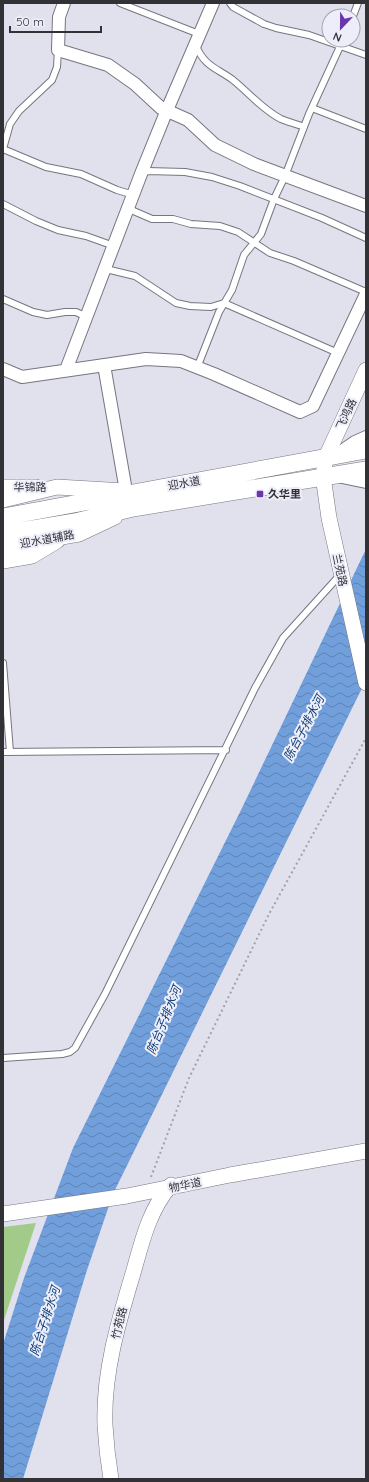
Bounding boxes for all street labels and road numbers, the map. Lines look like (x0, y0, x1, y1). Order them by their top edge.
street label: 飞鸿路 (333, 396, 359, 432)
street label: 迎水道 (167, 473, 201, 493)
street label: 华锦路 (14, 480, 47, 494)
street label: 迎水道辅路 (19, 527, 75, 551)
street label: 兰苑路 (330, 552, 350, 588)
street label: 物华道 (167, 1175, 203, 1195)
street label: 竹苑路 (108, 1305, 130, 1341)

